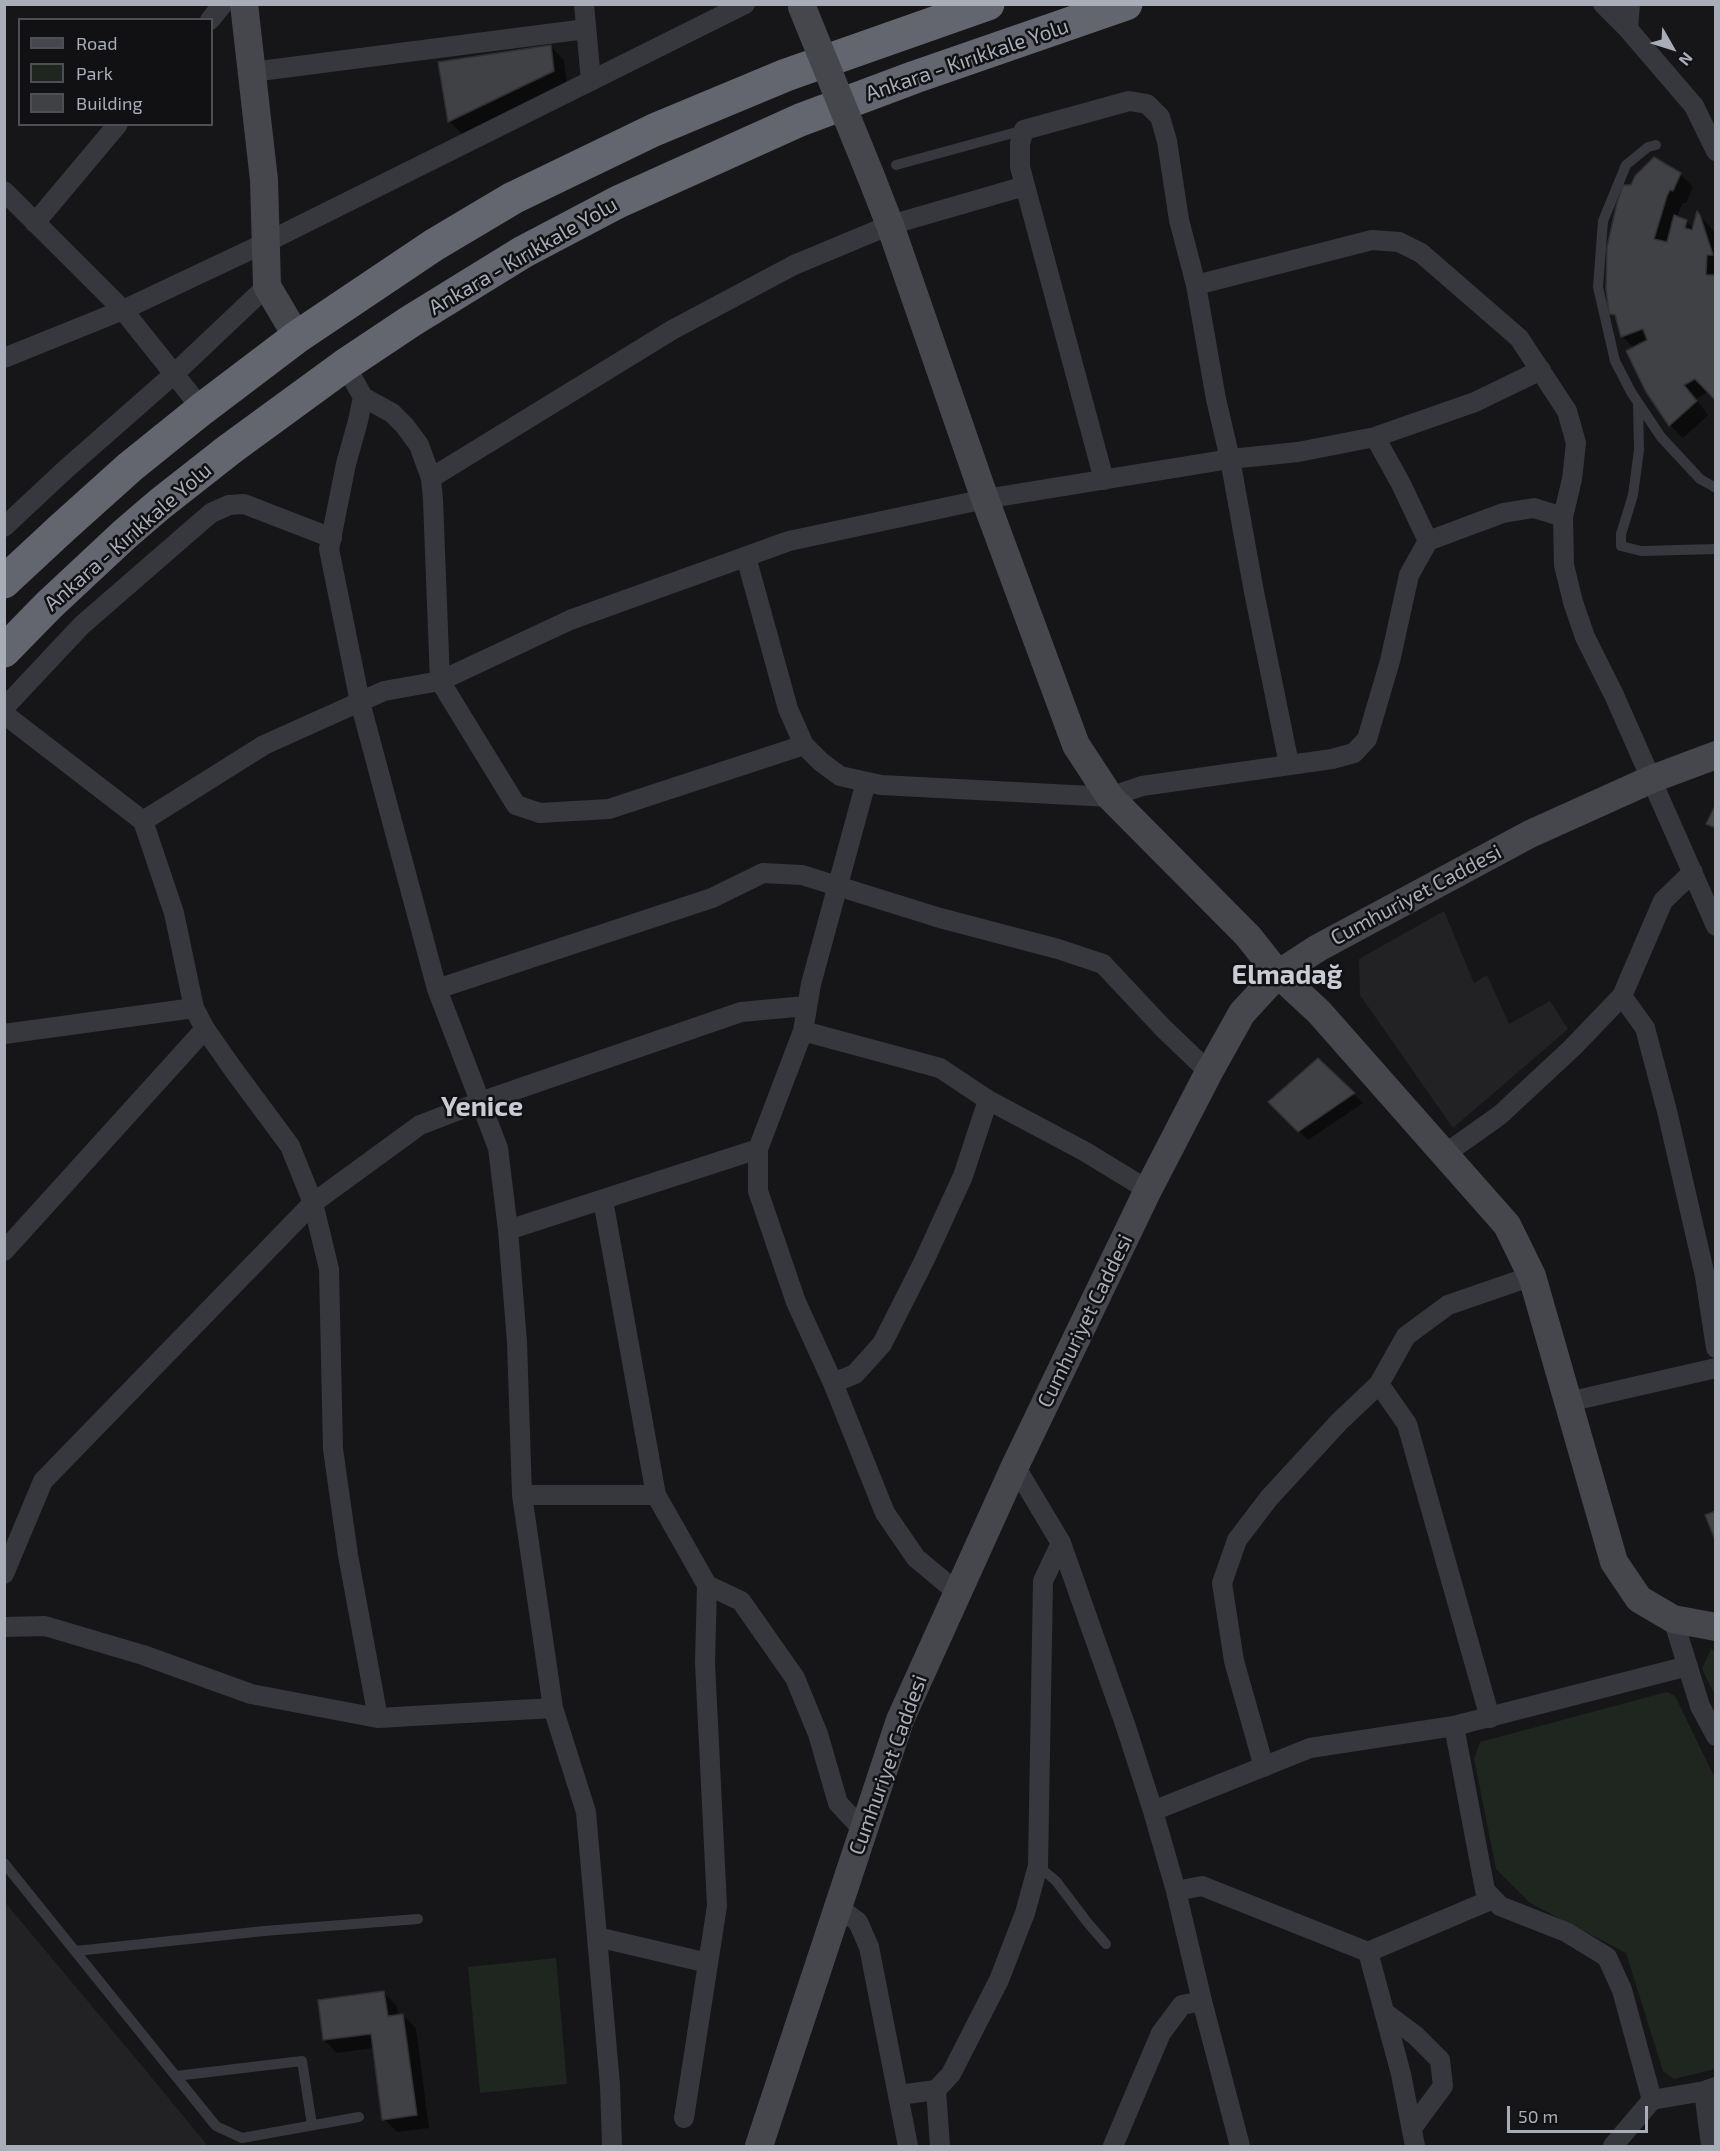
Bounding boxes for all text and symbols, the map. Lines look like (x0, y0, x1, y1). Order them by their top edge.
street label: Ankara - Kırıkkale Yolu (862, 13, 1072, 107)
legend (18, 18, 213, 126)
north arrow (1642, 18, 1702, 78)
text: Road (76, 32, 117, 54)
text: N (1675, 49, 1697, 70)
text: Park (76, 62, 113, 84)
text: Building (76, 92, 143, 114)
street label: Ankara - Kırıkkale Yolu (424, 192, 622, 320)
street label: Ankara - Kırıkkale Yolu (39, 458, 217, 616)
street label: Cumhuriyet Caddesi (1326, 839, 1506, 951)
district label: Elmadağ (1232, 959, 1342, 991)
district label: Yenice (441, 1091, 523, 1123)
street label: Cumhuriyet Caddesi (1032, 1230, 1138, 1412)
street label: Cumhuriyet Caddesi (844, 1672, 932, 1858)
scale bar (1510, 2094, 1651, 2132)
text: 50 m (1518, 2105, 1558, 2127)

